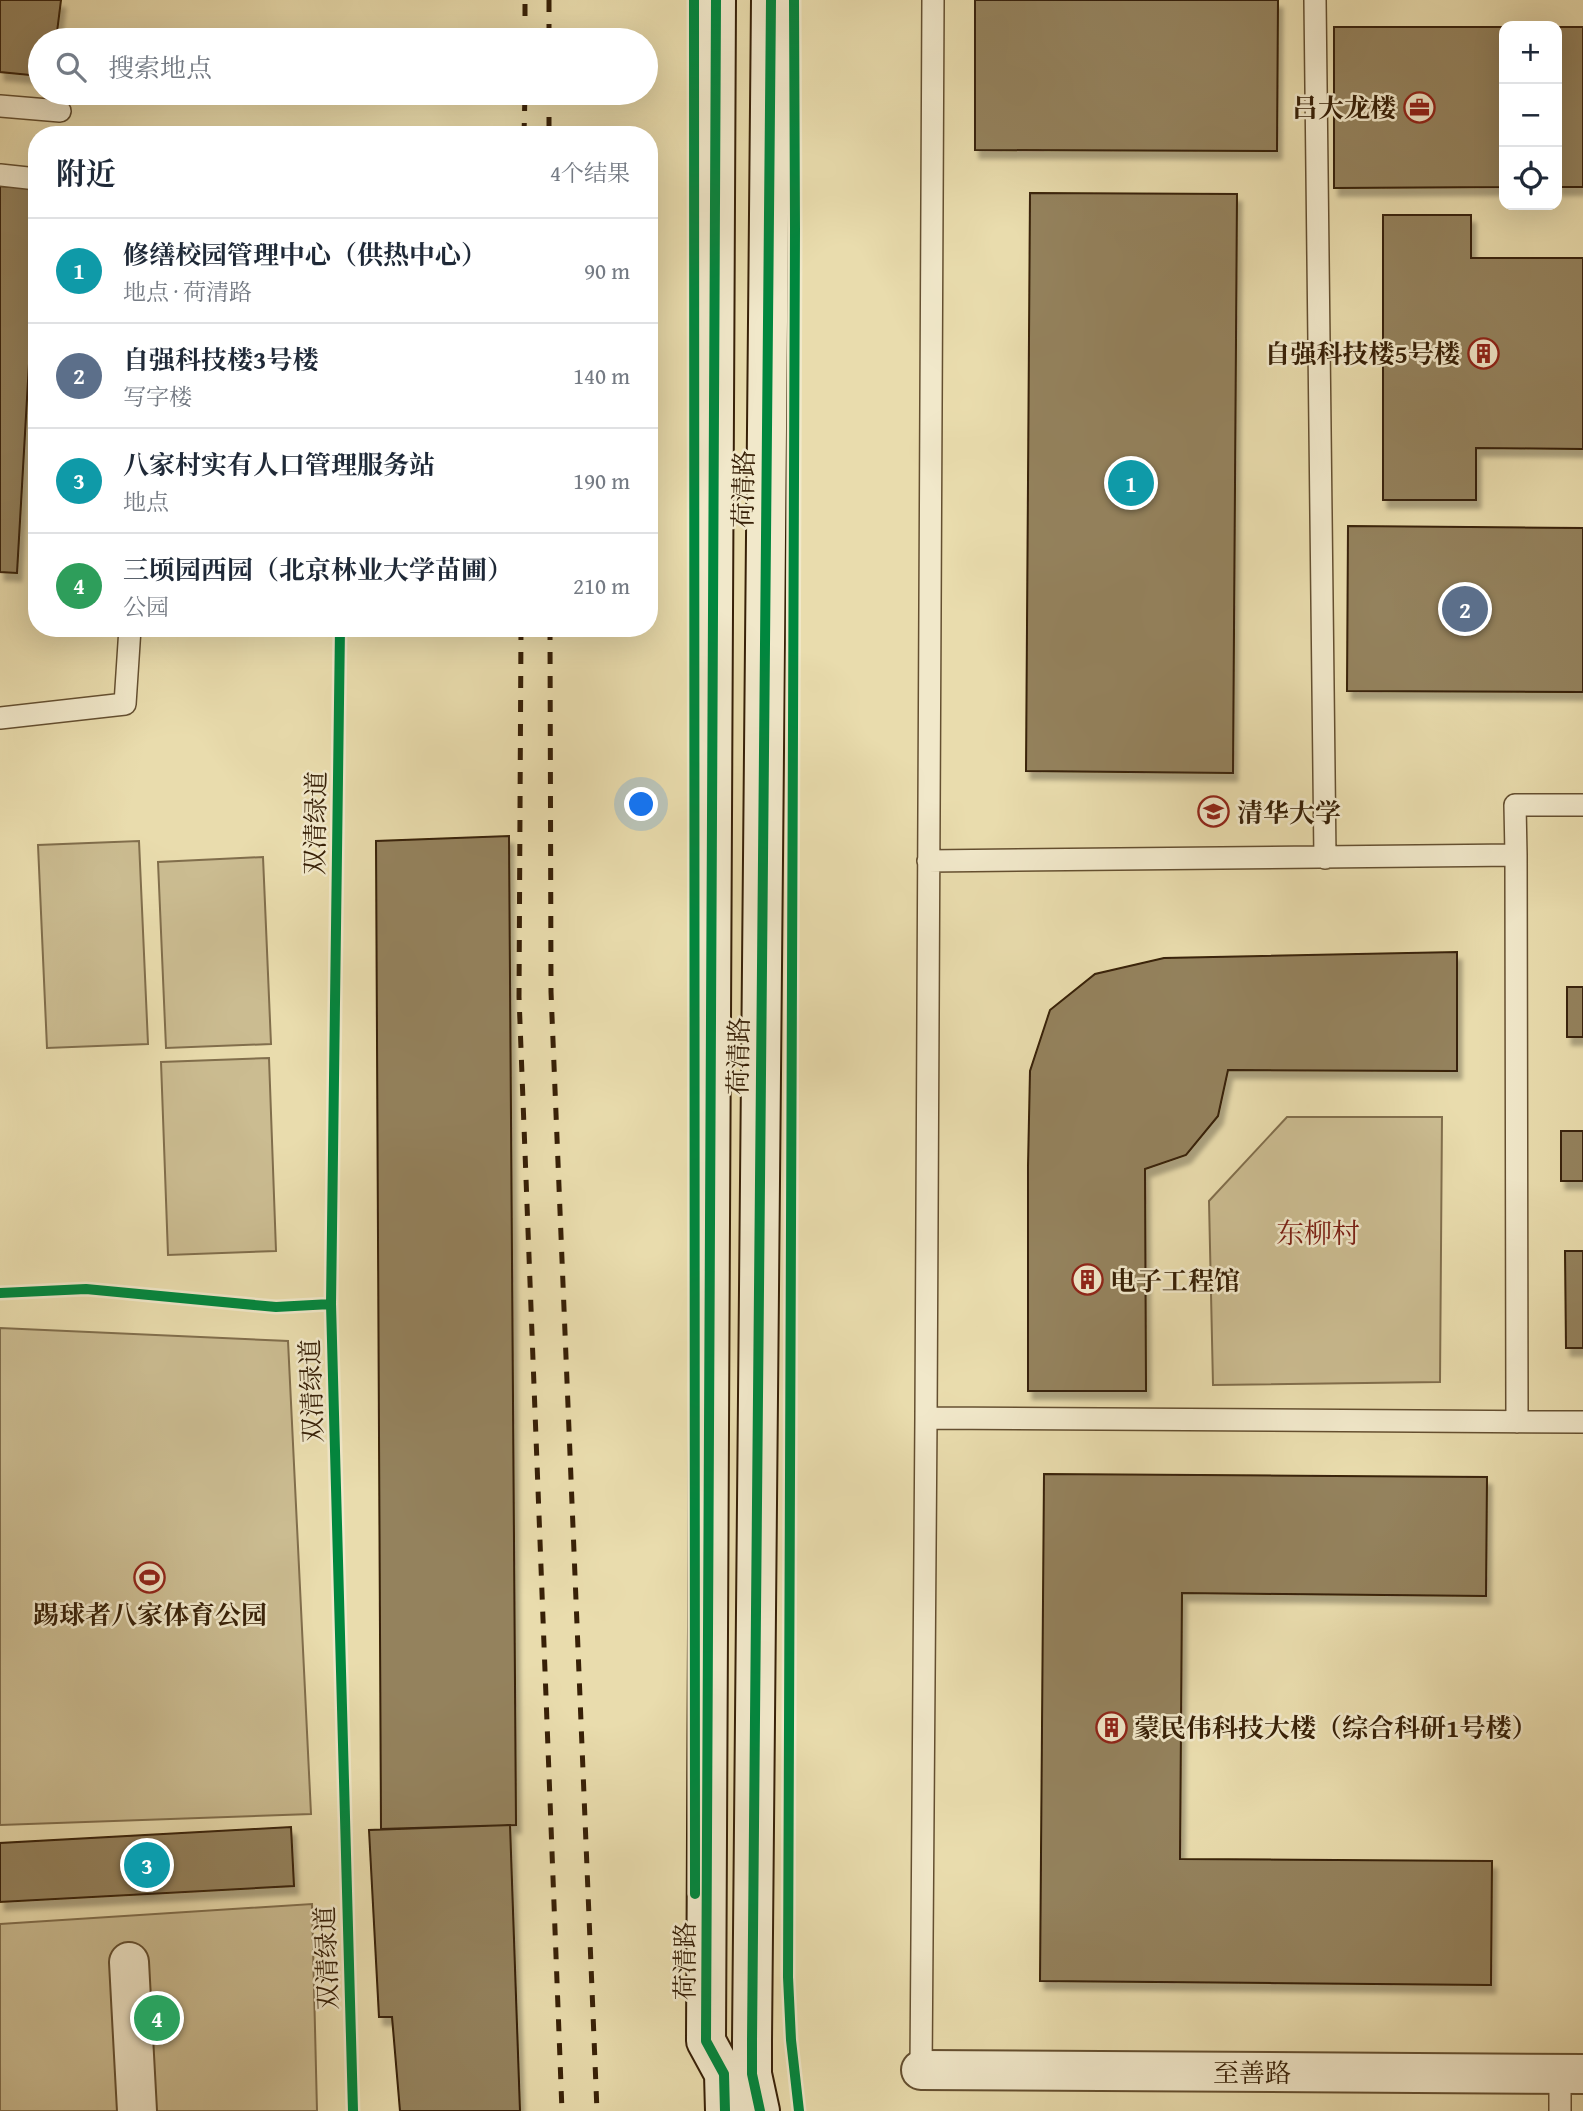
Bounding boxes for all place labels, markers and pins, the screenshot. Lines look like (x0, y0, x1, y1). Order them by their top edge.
place label: 吕大龙楼 (1292, 88, 1396, 127)
office icon: 吕大龙楼 (1402, 90, 1436, 124)
place label: 自强科技楼5号楼 (1265, 334, 1460, 373)
building icon: 自强科技楼5号楼 (1466, 336, 1500, 370)
pin: 1 (1108, 457, 1154, 509)
pin: 2 (1442, 583, 1488, 635)
place label: 清华大学 (1237, 793, 1341, 832)
school or university icon: 清华大学 (1197, 795, 1231, 829)
place label: 电子工程馆 (1110, 1261, 1240, 1300)
building icon: 电子工程馆 (1070, 1263, 1104, 1297)
sports icon: 踢球者八家体育公园 (133, 1561, 167, 1595)
place label: 踢球者八家体育公园 (33, 1595, 267, 1634)
place label: 蒙民伟科技大楼（综合科研1号楼） (1134, 1708, 1537, 1747)
building icon: 蒙民伟科技大楼（综合科研1号楼） (1094, 1710, 1128, 1744)
pin: 3 (124, 1839, 170, 1891)
pin: 4 (134, 1992, 180, 2044)

